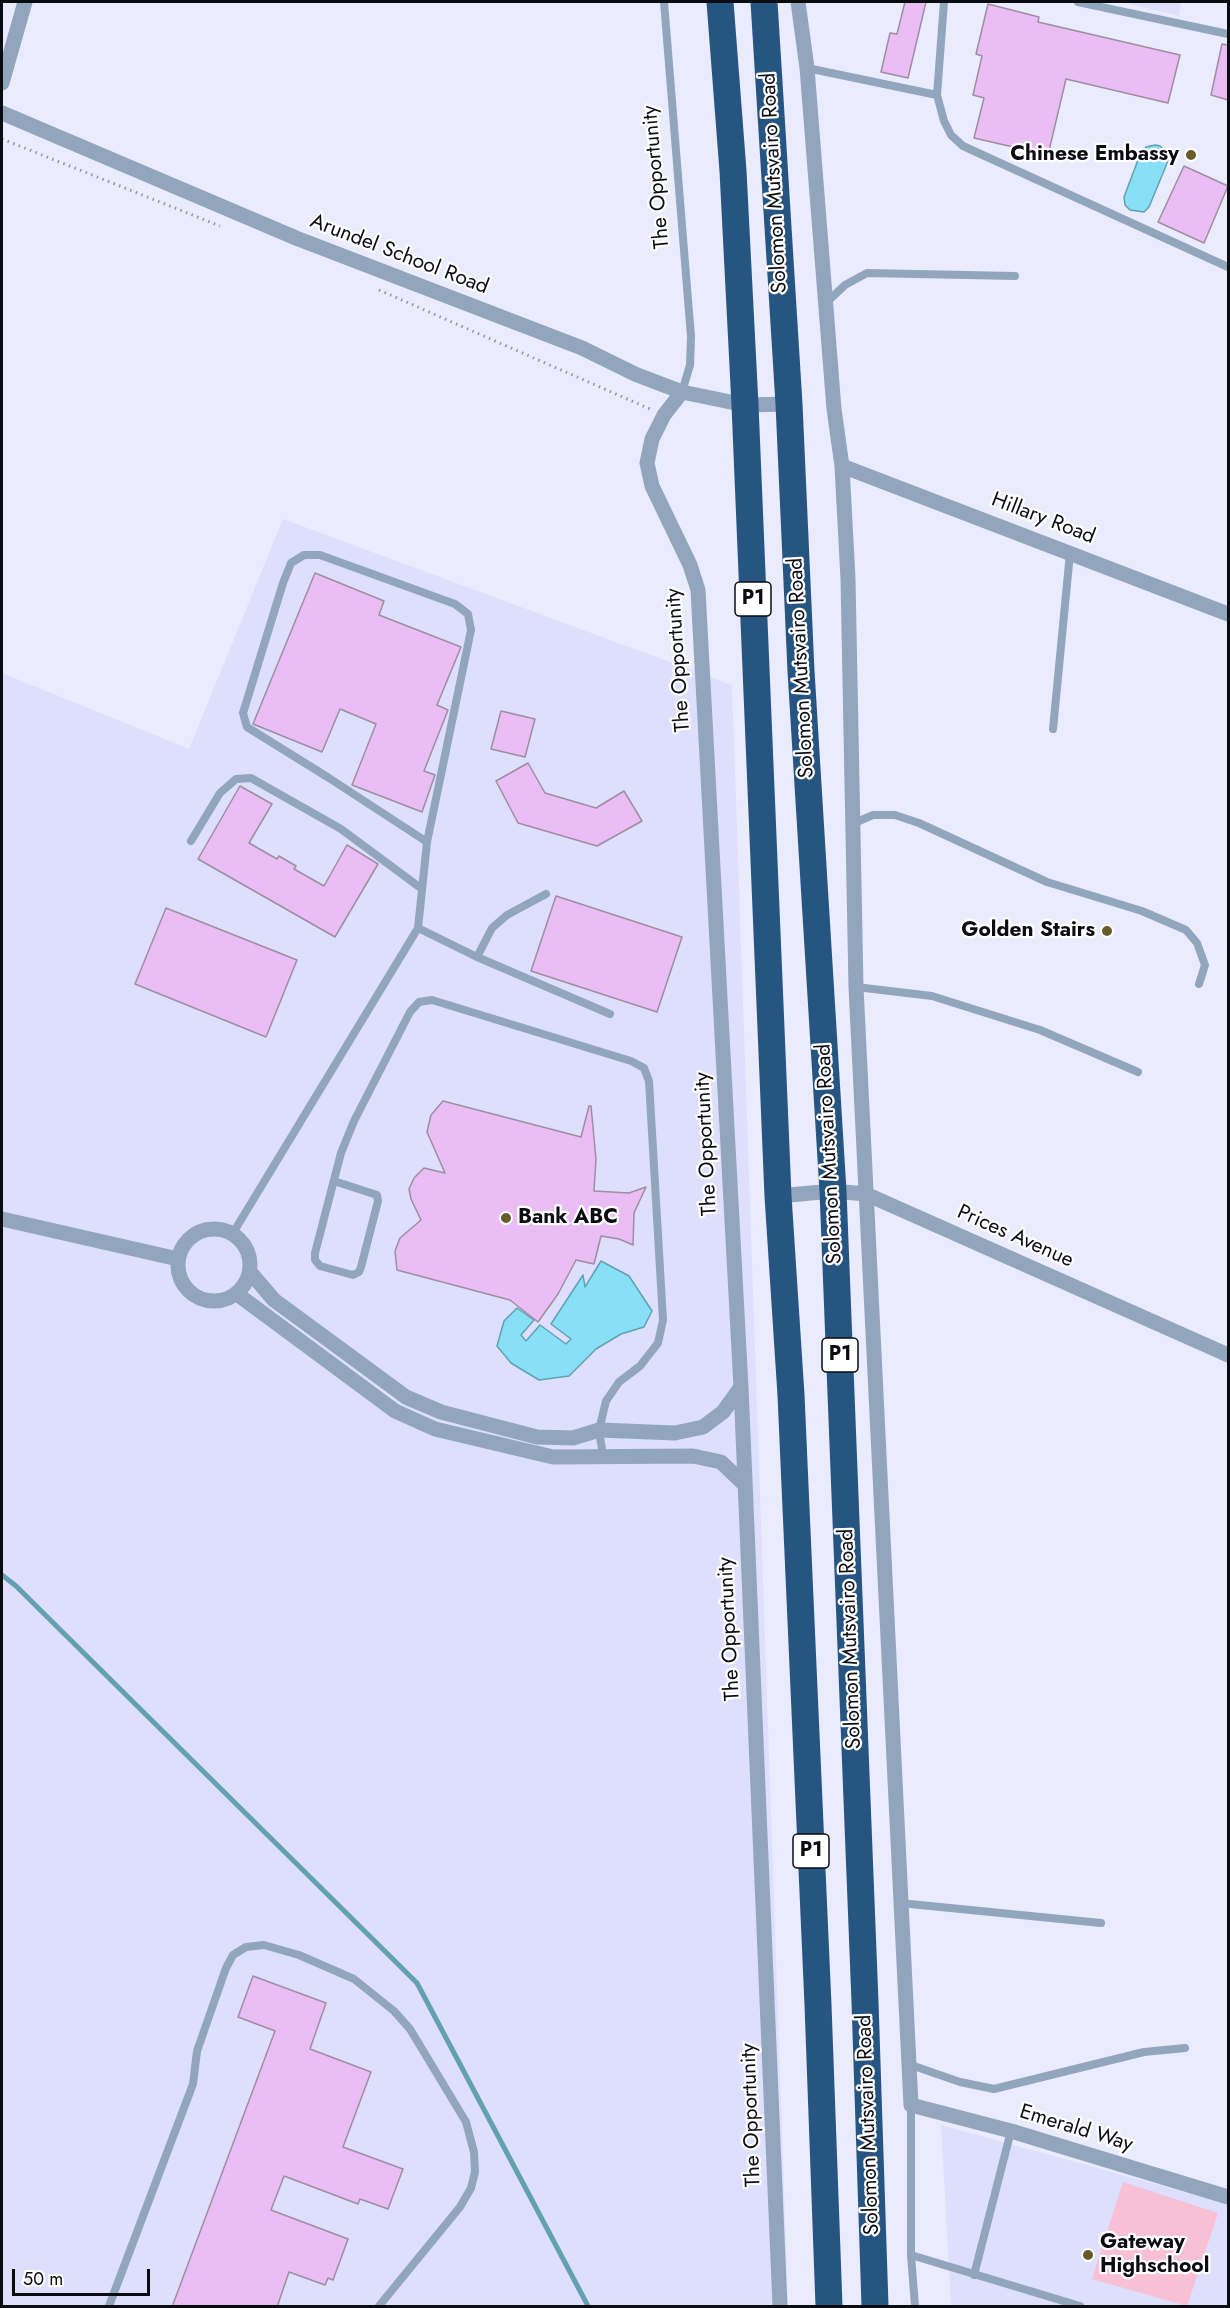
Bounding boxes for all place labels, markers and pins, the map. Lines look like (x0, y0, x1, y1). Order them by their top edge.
place label: Chinese Embassy (1010, 142, 1179, 168)
marker: Chinese Embassy (1184, 148, 1198, 162)
place label: Golden Stairs (961, 918, 1095, 944)
marker: Golden Stairs (1100, 924, 1114, 938)
place label: Bank ABC (518, 1205, 618, 1231)
marker: Bank ABC (499, 1211, 513, 1225)
place label: Gateway Highschool (1100, 2230, 1209, 2280)
marker: Gateway Highschool (1081, 2248, 1095, 2262)

